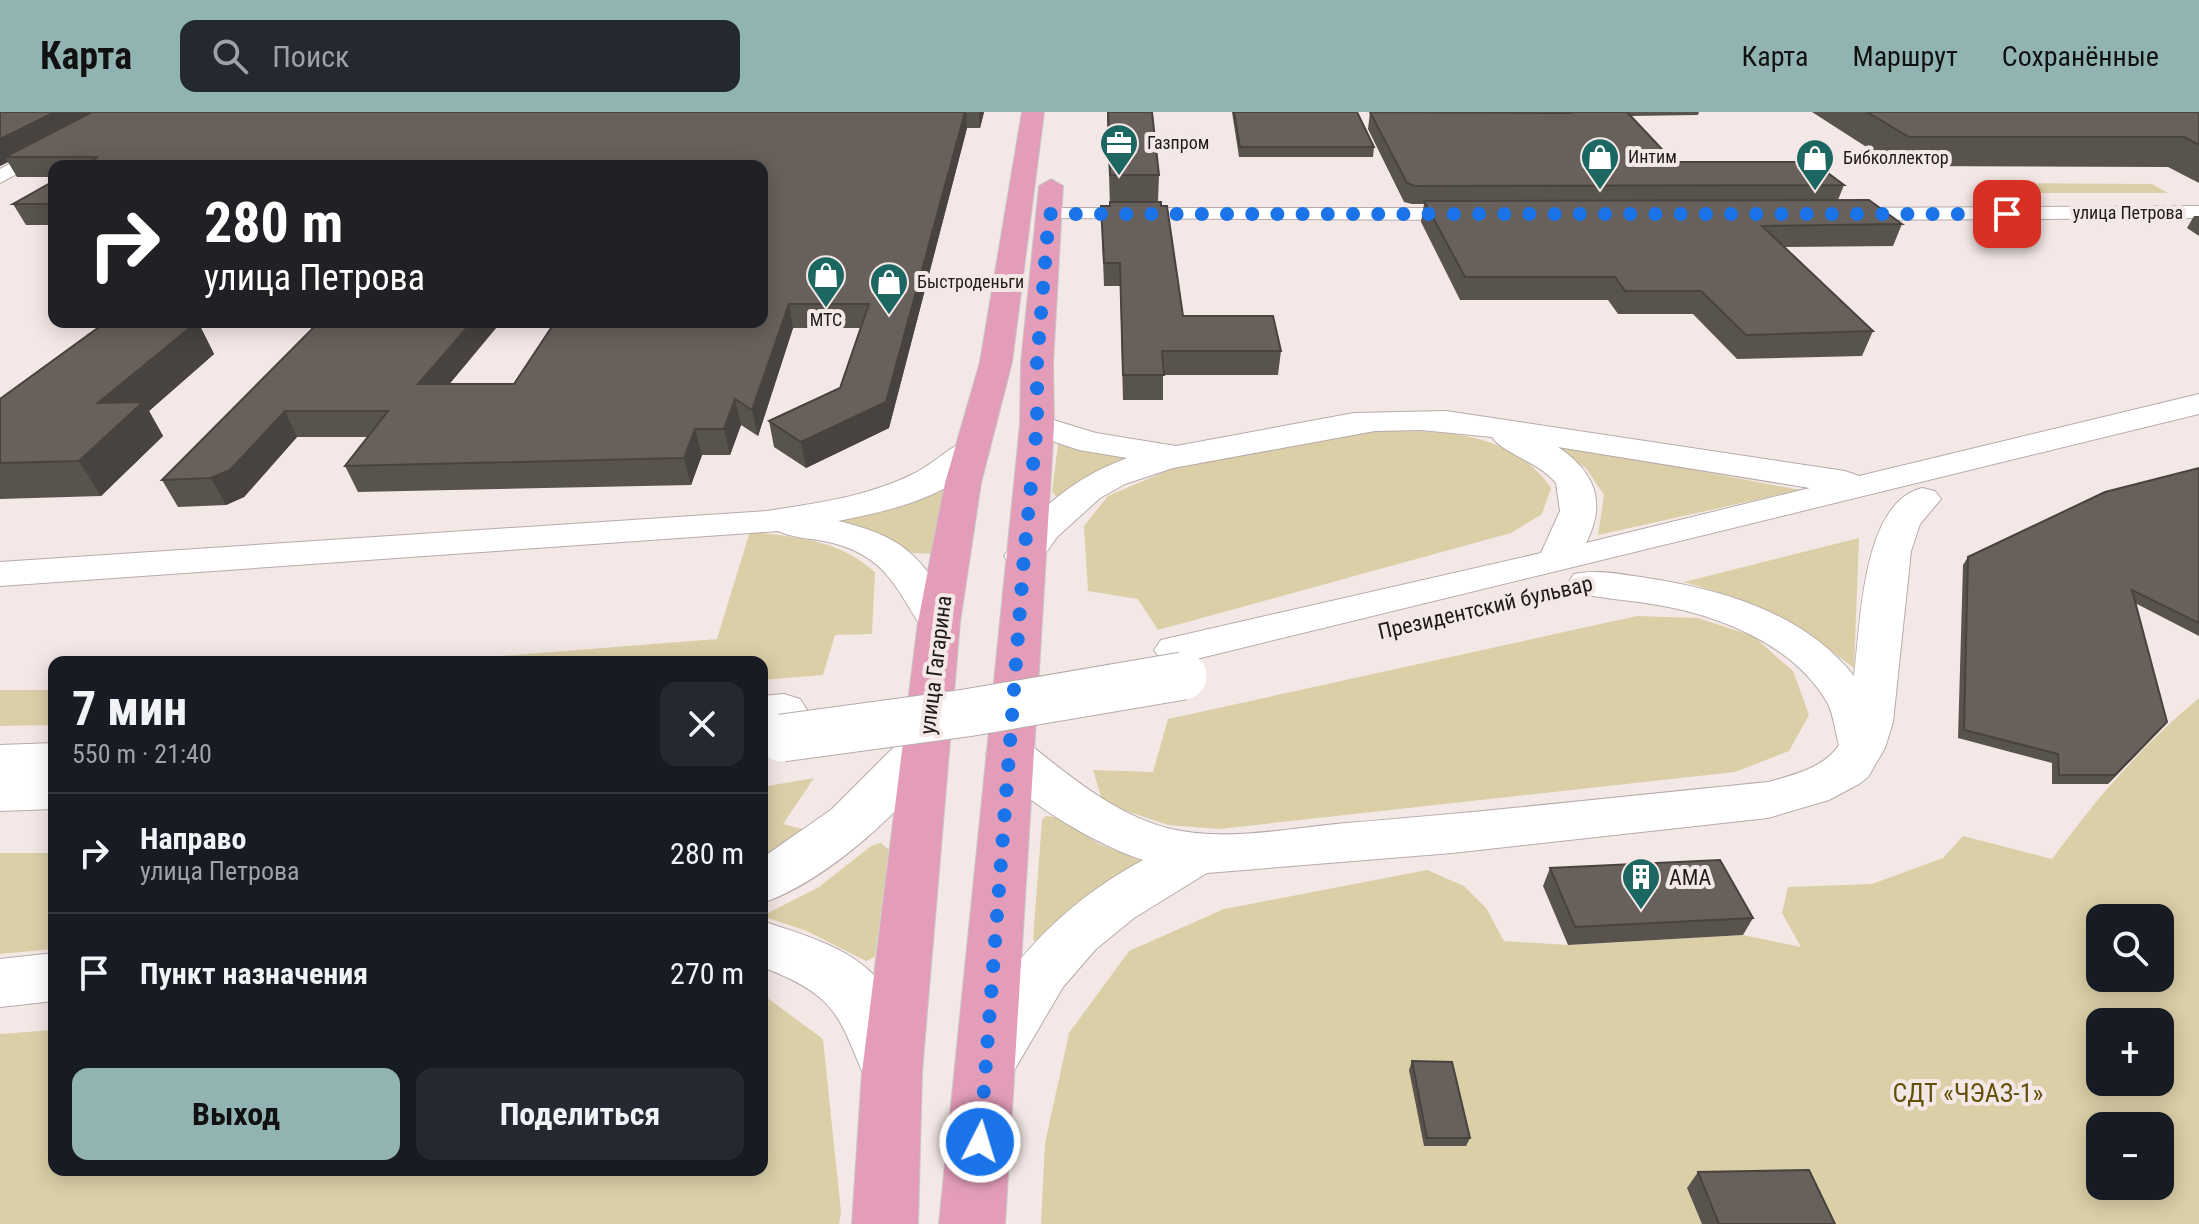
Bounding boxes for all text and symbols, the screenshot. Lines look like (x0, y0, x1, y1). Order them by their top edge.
search box (180, 20, 740, 92)
text: Карта (40, 34, 132, 78)
icon: search (208, 34, 252, 78)
text: Поиск (272, 39, 349, 74)
text: Карта (1742, 40, 1808, 73)
text: Маршрут (1852, 40, 1958, 73)
text: Сохранённые (2002, 40, 2159, 73)
office icon: Газпром (1098, 122, 1140, 177)
place label: Газпром (1147, 132, 1209, 153)
shop icon: Интим (1579, 136, 1621, 191)
shop icon: Бибколлектор (1794, 137, 1836, 192)
place label: Интим (1628, 146, 1677, 167)
place label: Бибколлектор (1843, 147, 1949, 168)
pin (1973, 180, 2041, 248)
text: 280 m (204, 190, 343, 256)
icon: right (72, 192, 176, 296)
icon: arrive (1985, 192, 2029, 236)
street label: улица Петрова (2073, 202, 2183, 223)
shop icon: МТС (805, 254, 847, 309)
text: улица Петрова (204, 257, 425, 299)
shop icon: Быстроденьги (868, 261, 910, 316)
place label: Быстроденьги (917, 271, 1024, 292)
place label: МТС (810, 309, 842, 330)
street label: Президентский бульвар (1375, 571, 1595, 644)
street label: улица Гагарина (915, 594, 956, 736)
text: 7 мин (72, 680, 187, 737)
button: close (660, 682, 744, 766)
text: 550 m · 21:40 (72, 739, 212, 769)
text: Направо (140, 821, 246, 856)
icon: right (72, 831, 116, 875)
text: 280 m (670, 836, 744, 871)
text: улица Петрова (140, 856, 300, 886)
building icon: АМА (1620, 856, 1662, 911)
place label: АМА (1669, 865, 1711, 890)
map controls (2086, 904, 2174, 1200)
button: search (2086, 904, 2174, 992)
icon: arrive (72, 951, 116, 995)
text: Пункт назначения (140, 956, 368, 991)
text: 270 m (670, 956, 744, 991)
button: + (2086, 1008, 2174, 1096)
button: Выход (72, 1068, 400, 1160)
button: Поделиться (416, 1068, 744, 1160)
park label: СДТ «ЧЭАЗ-1» (1893, 1078, 2043, 1108)
position arrow (938, 1100, 1022, 1184)
button: − (2086, 1112, 2174, 1200)

